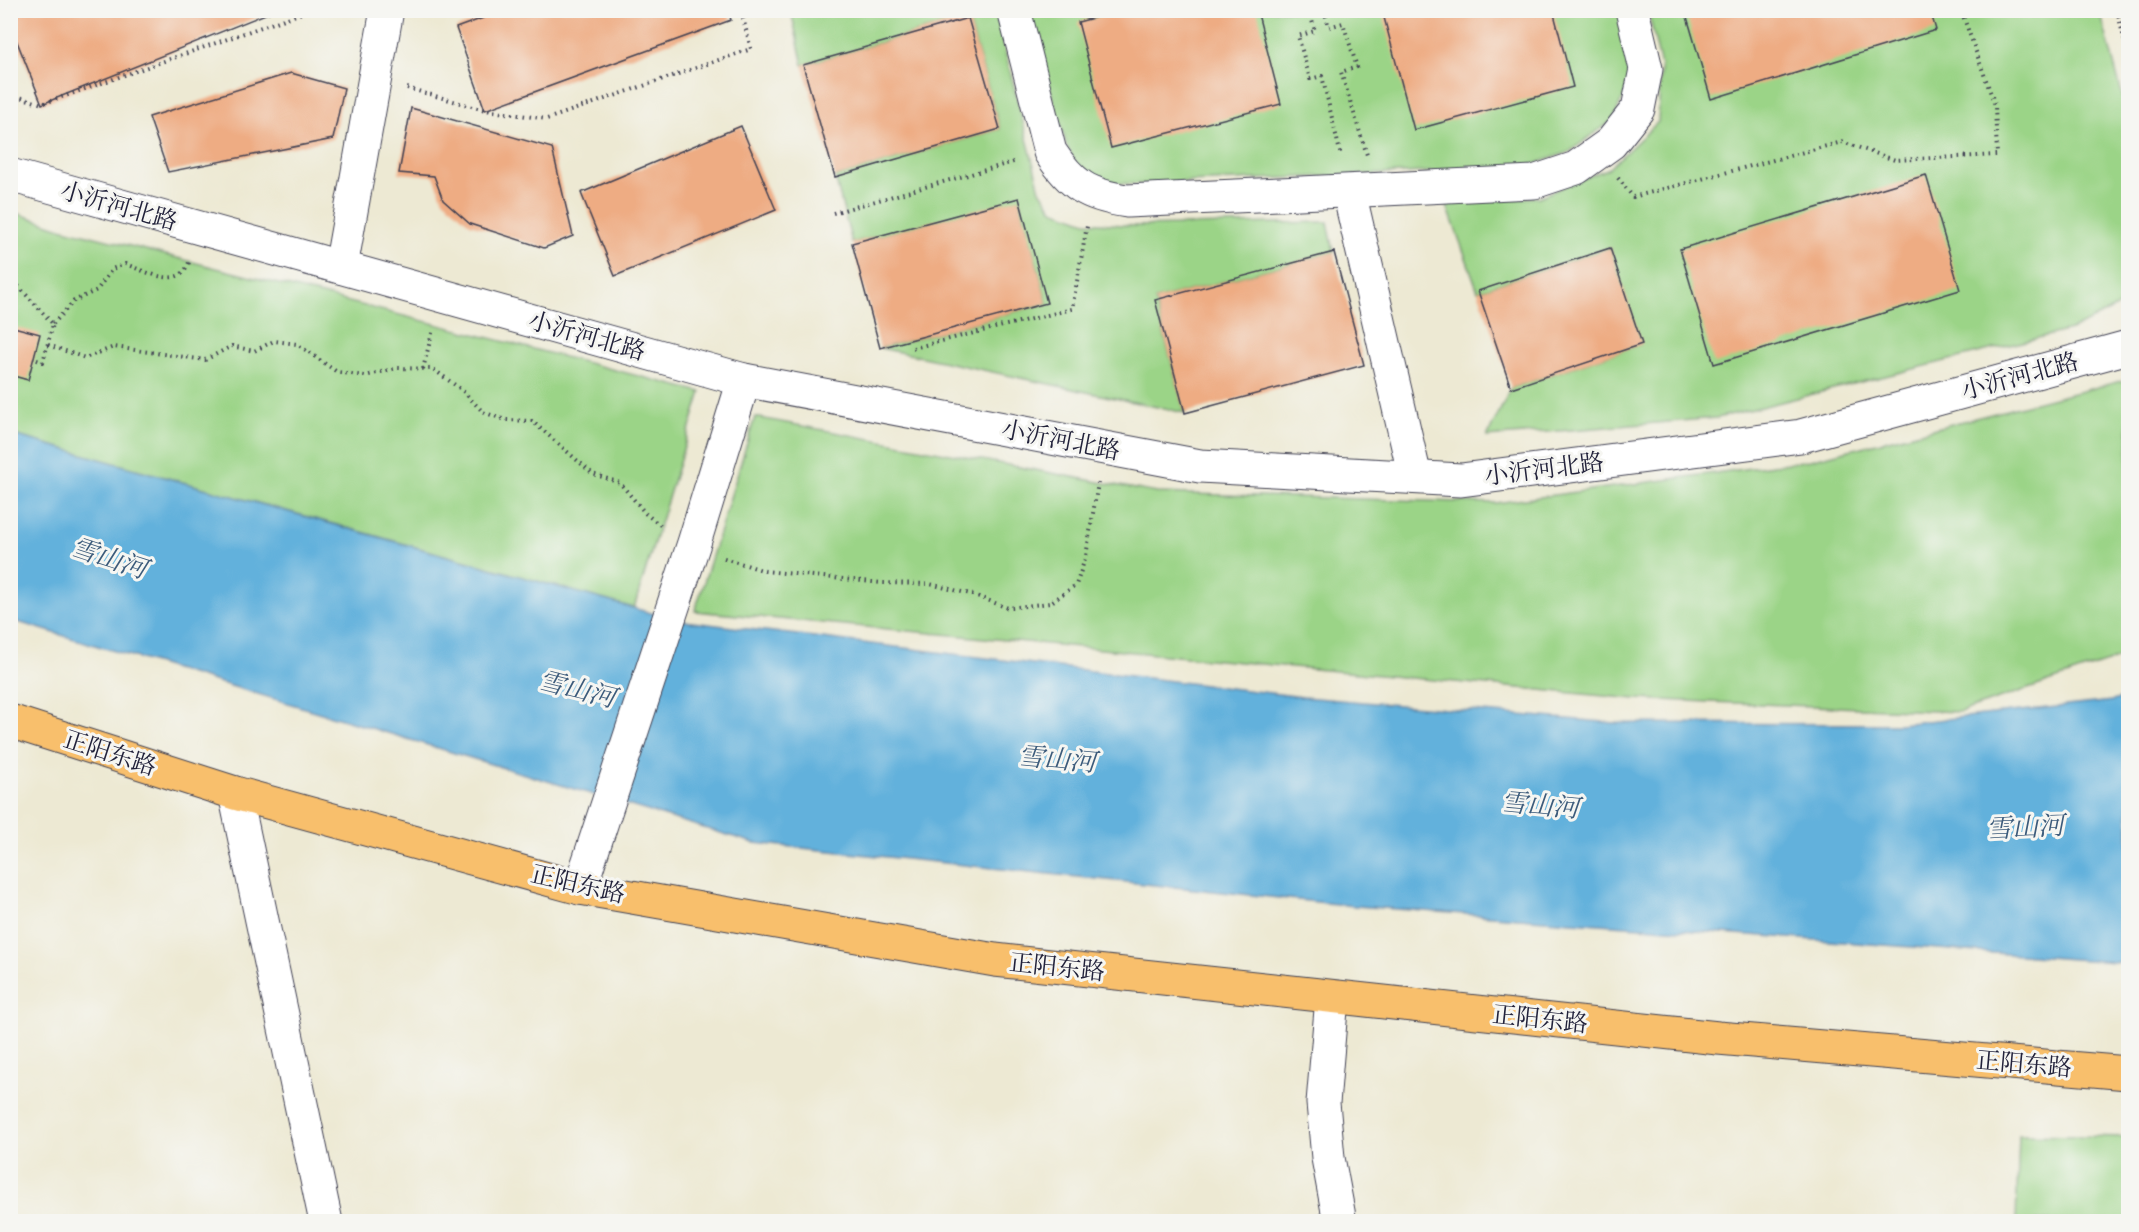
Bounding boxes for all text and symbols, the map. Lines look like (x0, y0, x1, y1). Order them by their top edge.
street label: 小沂河北路 (57, 176, 181, 238)
street label: 小沂河北路 (525, 306, 649, 368)
street label: 小沂河北路 (1958, 347, 2082, 407)
street label: 小沂河北路 (999, 415, 1123, 467)
street label: 小沂河北路 (1483, 448, 1606, 492)
water label: 雪山河 (67, 532, 155, 587)
water label: 雪山河 (535, 665, 622, 716)
street label: 正阳东路 (59, 725, 160, 783)
water label: 雪山河 (1017, 741, 1101, 780)
water label: 雪山河 (1500, 787, 1584, 826)
water label: 雪山河 (1985, 810, 2069, 846)
street label: 正阳东路 (528, 860, 628, 910)
street label: 正阳东路 (1008, 948, 1106, 988)
street label: 正阳东路 (1491, 1000, 1589, 1040)
street label: 正阳东路 (1975, 1046, 2073, 1084)

